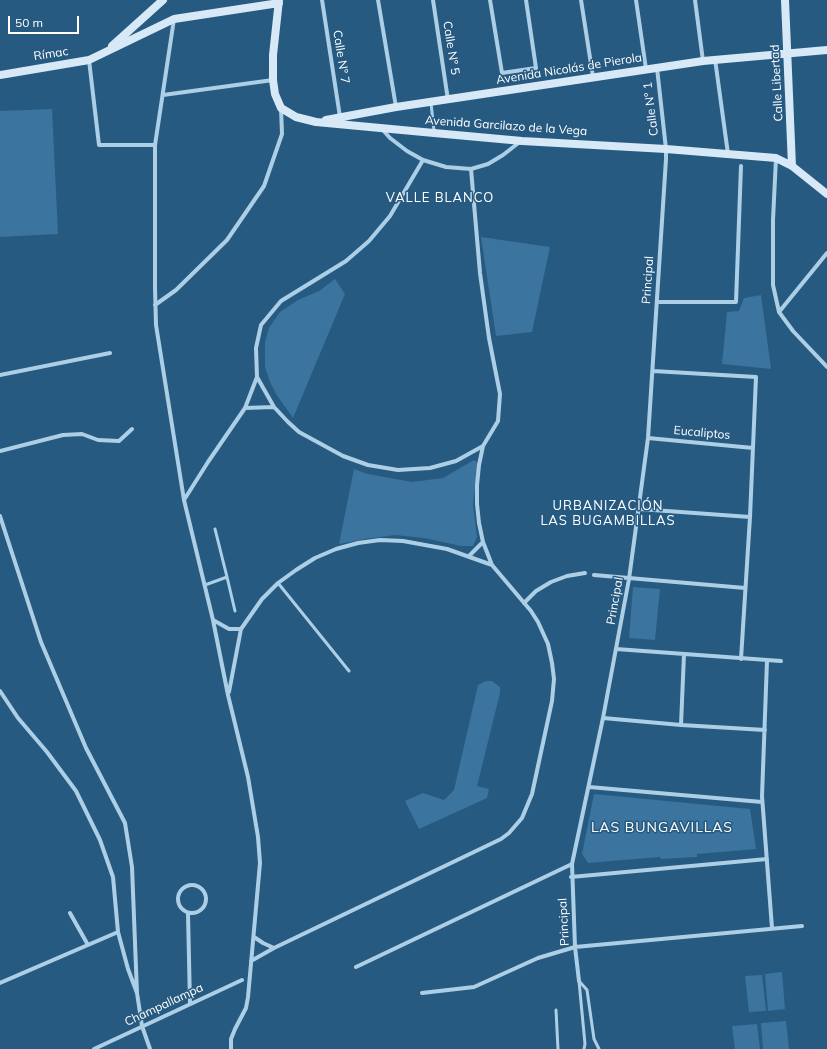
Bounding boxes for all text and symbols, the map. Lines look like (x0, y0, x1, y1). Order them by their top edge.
scale bar (10, 8, 81, 34)
text: 50 m (15, 15, 43, 30)
street label: Calle N° 5 (440, 20, 462, 76)
street label: Calle N° 7 (330, 29, 352, 85)
street label: Rímac (33, 44, 69, 64)
street label: Calle Libertad (768, 44, 786, 122)
street label: Avenida Nicolás de Pierola (495, 50, 643, 88)
street label: Calle N° 1 (641, 81, 661, 137)
street label: Avenida Garcilazo de la Vega (424, 113, 588, 139)
district label: VALLE BLANCO (386, 190, 494, 206)
street label: Principal (639, 256, 657, 304)
street label: Eucaliptos (673, 423, 731, 443)
district label: URBANIZACIÓN LAS BUGAMBILLAS (540, 498, 676, 529)
street label: Principal (604, 576, 626, 626)
district label: LAS BUNGAVILLAS (591, 820, 733, 836)
street label: Principal (556, 898, 572, 946)
street label: Champallampa (122, 980, 206, 1030)

